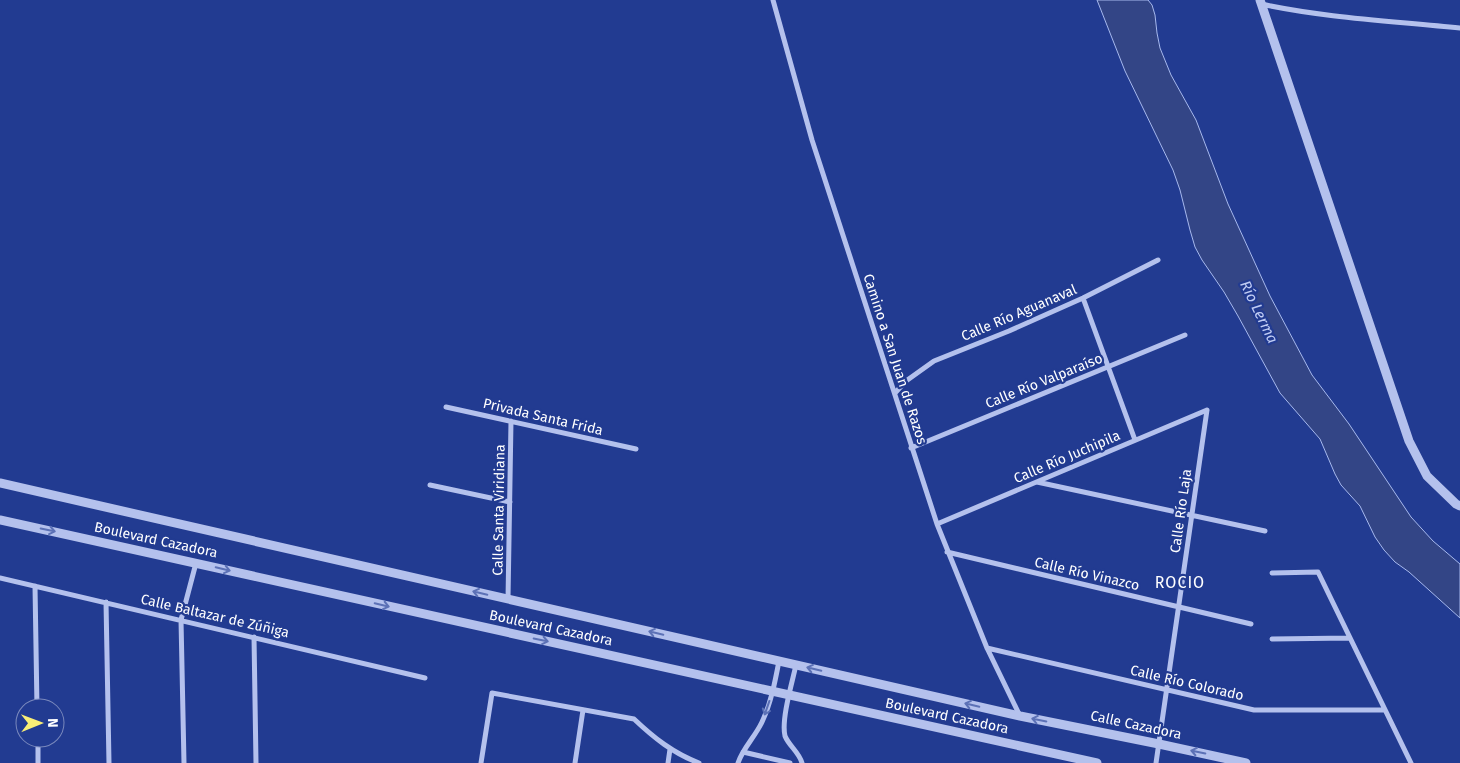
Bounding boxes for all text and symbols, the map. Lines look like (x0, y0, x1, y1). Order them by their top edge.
street label: Camino a San Juan de Razos (859, 272, 931, 447)
water label: Río Lerma (1236, 278, 1282, 346)
street label: Calle Río Aguanaval (959, 281, 1079, 345)
street label: Calle Río Valparaíso (983, 350, 1105, 412)
street label: Privada Santa Frida (481, 395, 605, 439)
street label: Calle Río Juchipila (1011, 427, 1123, 487)
street label: Calle Santa Viridiana (489, 444, 509, 576)
street label: Calle Río Laja (1167, 468, 1195, 554)
street label: Boulevard Cazadora (93, 519, 219, 561)
one-way arrow (39, 526, 55, 536)
street label: Calle Río Vinazco (1033, 554, 1141, 594)
one-way arrow (215, 565, 231, 575)
district label: ROCIO (1155, 573, 1205, 592)
one-way arrow (473, 588, 489, 597)
street label: Calle Baltazar de Zúñiga (139, 591, 291, 641)
one-way arrow (374, 601, 390, 610)
street label: Boulevard Cazadora (488, 607, 614, 649)
one-way arrow (648, 628, 664, 637)
one-way arrow (532, 636, 548, 645)
street label: Calle Río Colorado (1129, 662, 1245, 704)
one-way arrow (806, 664, 822, 673)
street label: Boulevard Cazadora (884, 695, 1010, 737)
north arrow (15, 698, 65, 748)
one-way arrow (762, 700, 772, 716)
one-way arrow (965, 700, 981, 709)
street label: Calle Cazadora (1089, 707, 1183, 743)
one-way arrow (1031, 715, 1047, 724)
text: N (44, 718, 61, 728)
one-way arrow (1191, 747, 1207, 757)

